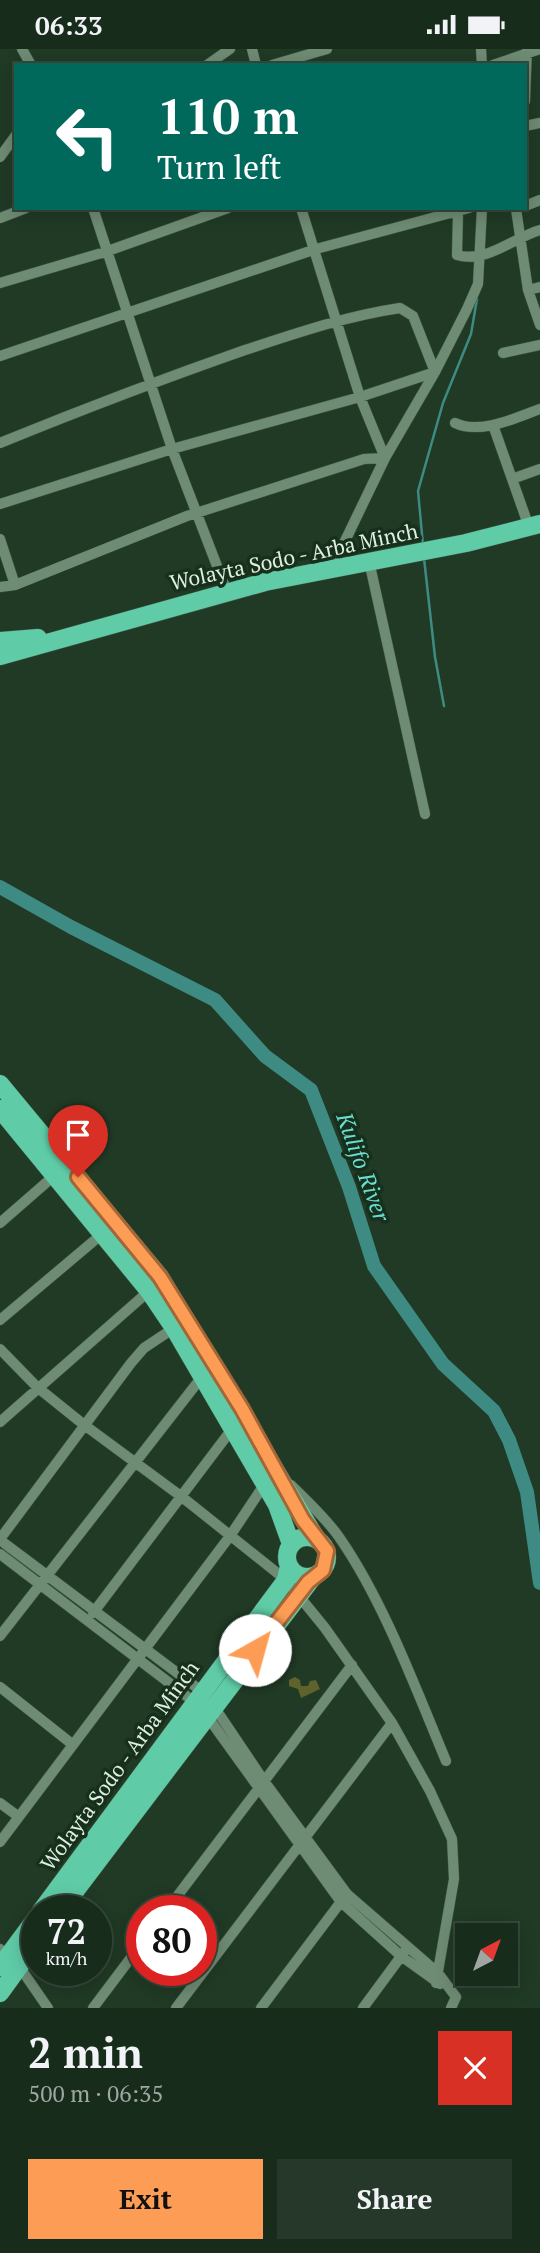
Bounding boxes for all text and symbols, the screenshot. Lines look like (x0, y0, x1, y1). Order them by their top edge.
text: 06:33 (35, 8, 103, 42)
text: 110 m (157, 83, 299, 148)
icon: left (42, 91, 133, 182)
text: Turn left (157, 146, 281, 188)
street label: Wolayta Sodo - Arba Minch (167, 516, 420, 596)
pin (48, 1105, 108, 1177)
water label: Kulifo River (329, 1107, 398, 1227)
icon: arrive (59, 1116, 97, 1154)
position arrow (218, 1613, 292, 1687)
street label: Wolayta Sodo - Arba Minch (34, 1655, 205, 1876)
speed limit sign: 80 (126, 1895, 217, 1986)
text: 72 (47, 1908, 86, 1954)
north arrow (455, 1923, 518, 1986)
map controls (455, 1923, 518, 1986)
text: km/h (46, 1946, 87, 1970)
text: 2 min (28, 2024, 143, 2080)
button: close (438, 2031, 512, 2105)
text: 500 m · 06:35 (28, 2078, 163, 2109)
button: Exit (28, 2159, 263, 2239)
button: Share (277, 2159, 512, 2239)

